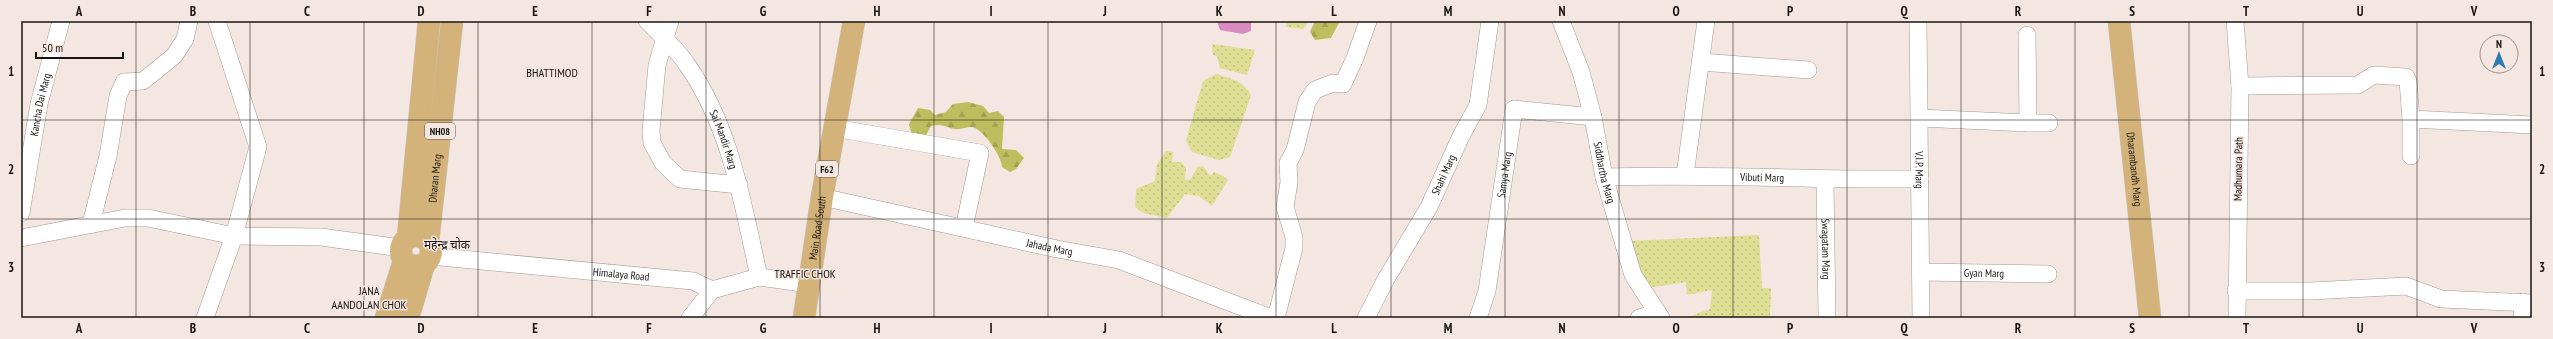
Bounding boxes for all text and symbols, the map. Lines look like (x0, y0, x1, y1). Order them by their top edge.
text: A (75, 3, 83, 20)
text: B (190, 3, 196, 20)
text: C (304, 3, 310, 20)
text: D (418, 3, 425, 20)
text: E (532, 3, 538, 20)
text: F (646, 3, 652, 20)
text: G (760, 3, 767, 20)
text: H (874, 3, 881, 20)
text: I (989, 3, 993, 20)
text: J (1102, 3, 1107, 20)
text: K (1216, 3, 1223, 20)
text: L (1331, 3, 1337, 20)
text: M (1444, 3, 1453, 20)
text: N (1558, 3, 1566, 20)
text: O (1672, 3, 1680, 20)
text: P (1787, 3, 1793, 20)
text: Q (1900, 3, 1908, 20)
text: R (2015, 3, 2022, 20)
text: S (2129, 3, 2135, 20)
text: T (2243, 3, 2250, 20)
text: U (2357, 3, 2364, 20)
text: V (2470, 3, 2478, 20)
scale bar (36, 34, 123, 60)
north arrow (2479, 34, 2519, 74)
text: N (2496, 37, 2502, 51)
text: 50 m (42, 40, 63, 55)
text: 1 (8, 63, 14, 80)
text: 1 (2539, 63, 2545, 80)
district label: BHATTIMOD (526, 65, 578, 80)
street label: Kancha Dai Marg (27, 71, 54, 137)
street label: Sai Mandir Marg (707, 108, 741, 171)
road number: NH08 (425, 123, 455, 139)
street label: Dharambandh Marg (2124, 131, 2145, 207)
street label: Madhumara Path (2230, 137, 2246, 201)
street label: Siddhartha Marg (1591, 140, 1618, 205)
street label: V.I.P. Marg (1912, 150, 1927, 189)
street label: Samya Marg (1494, 151, 1515, 199)
street label: Shahi Marg (1428, 152, 1459, 197)
street label: Dharan Marg (425, 153, 444, 203)
text: 2 (8, 161, 14, 178)
road number: F62 (816, 161, 838, 177)
text: 2 (2539, 161, 2545, 178)
street label: Vibuti Marg (1739, 170, 1784, 185)
street label: Main Road South (806, 195, 829, 261)
street label: Swagatam Marg (1819, 218, 1833, 280)
street label: Jahada Marg (1024, 235, 1074, 259)
district label: महेन्द्र चोक (424, 237, 471, 252)
text: 3 (8, 259, 14, 276)
text: 3 (2539, 259, 2545, 276)
street label: Himalaya Road (592, 265, 650, 284)
district label: TRAFFIC CHOK (774, 266, 836, 281)
street label: Gyan Marg (1964, 266, 2005, 280)
district label: JANA AANDOLAN CHOK (332, 283, 407, 312)
text: A (75, 320, 83, 337)
text: B (190, 320, 196, 337)
text: C (304, 320, 310, 337)
text: D (418, 320, 425, 337)
text: E (532, 320, 538, 337)
text: F (646, 320, 652, 337)
text: G (760, 320, 767, 337)
text: H (874, 320, 881, 337)
text: I (989, 320, 993, 337)
text: J (1102, 320, 1107, 337)
text: K (1216, 320, 1223, 337)
text: L (1331, 320, 1337, 337)
text: M (1444, 320, 1453, 337)
text: N (1558, 320, 1566, 337)
text: O (1672, 320, 1680, 337)
text: P (1787, 320, 1793, 337)
text: Q (1900, 320, 1908, 337)
text: R (2015, 320, 2022, 337)
text: S (2129, 320, 2135, 337)
text: T (2243, 320, 2250, 337)
text: U (2357, 320, 2364, 337)
text: V (2470, 320, 2478, 337)

